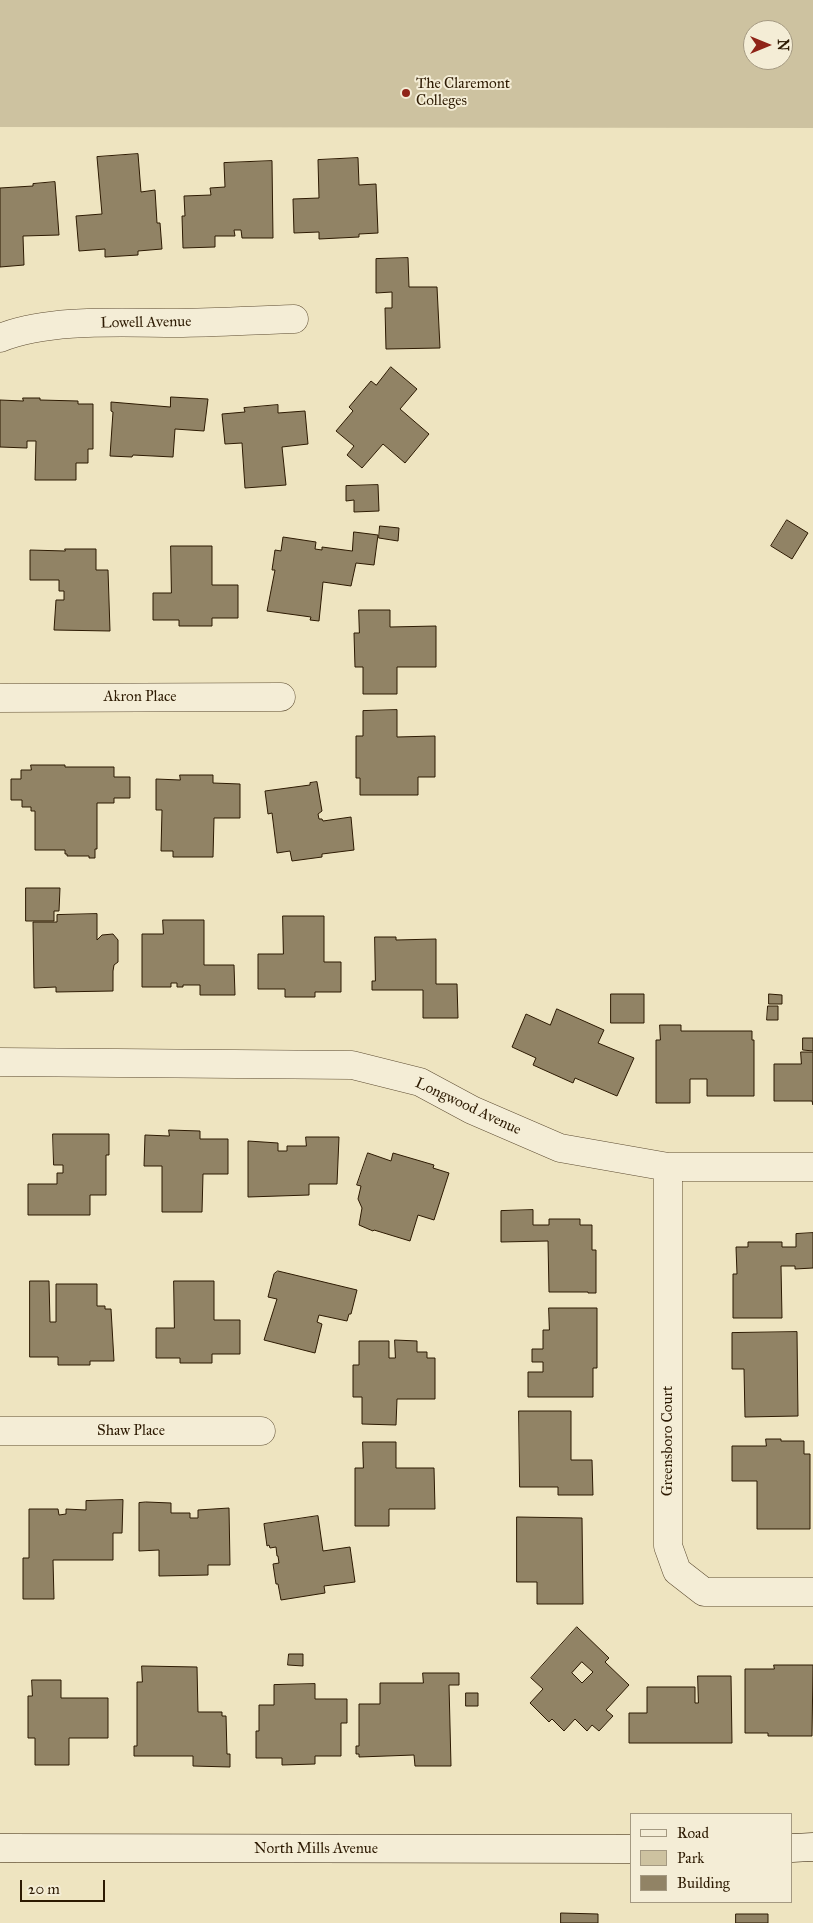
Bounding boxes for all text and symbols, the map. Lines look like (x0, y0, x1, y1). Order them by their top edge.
north arrow (743, 20, 793, 70)
text: N (774, 39, 791, 51)
place label: The Claremont Colleges (416, 75, 510, 110)
marker: The Claremont Colleges (400, 87, 412, 99)
street label: Lowell Avenue (100, 313, 192, 333)
street label: Akron Place (103, 688, 177, 706)
street label: Longwood Avenue (412, 1075, 524, 1139)
street label: Greensboro Court (659, 1386, 677, 1496)
street label: Shaw Place (97, 1422, 165, 1440)
legend (630, 1813, 793, 1903)
text: Road (677, 1824, 709, 1842)
street label: North Mills Avenue (254, 1840, 378, 1858)
text: Park (677, 1849, 704, 1867)
scale bar (22, 1870, 108, 1902)
text: Building (677, 1874, 730, 1892)
text: 20 m (28, 1880, 60, 1898)

